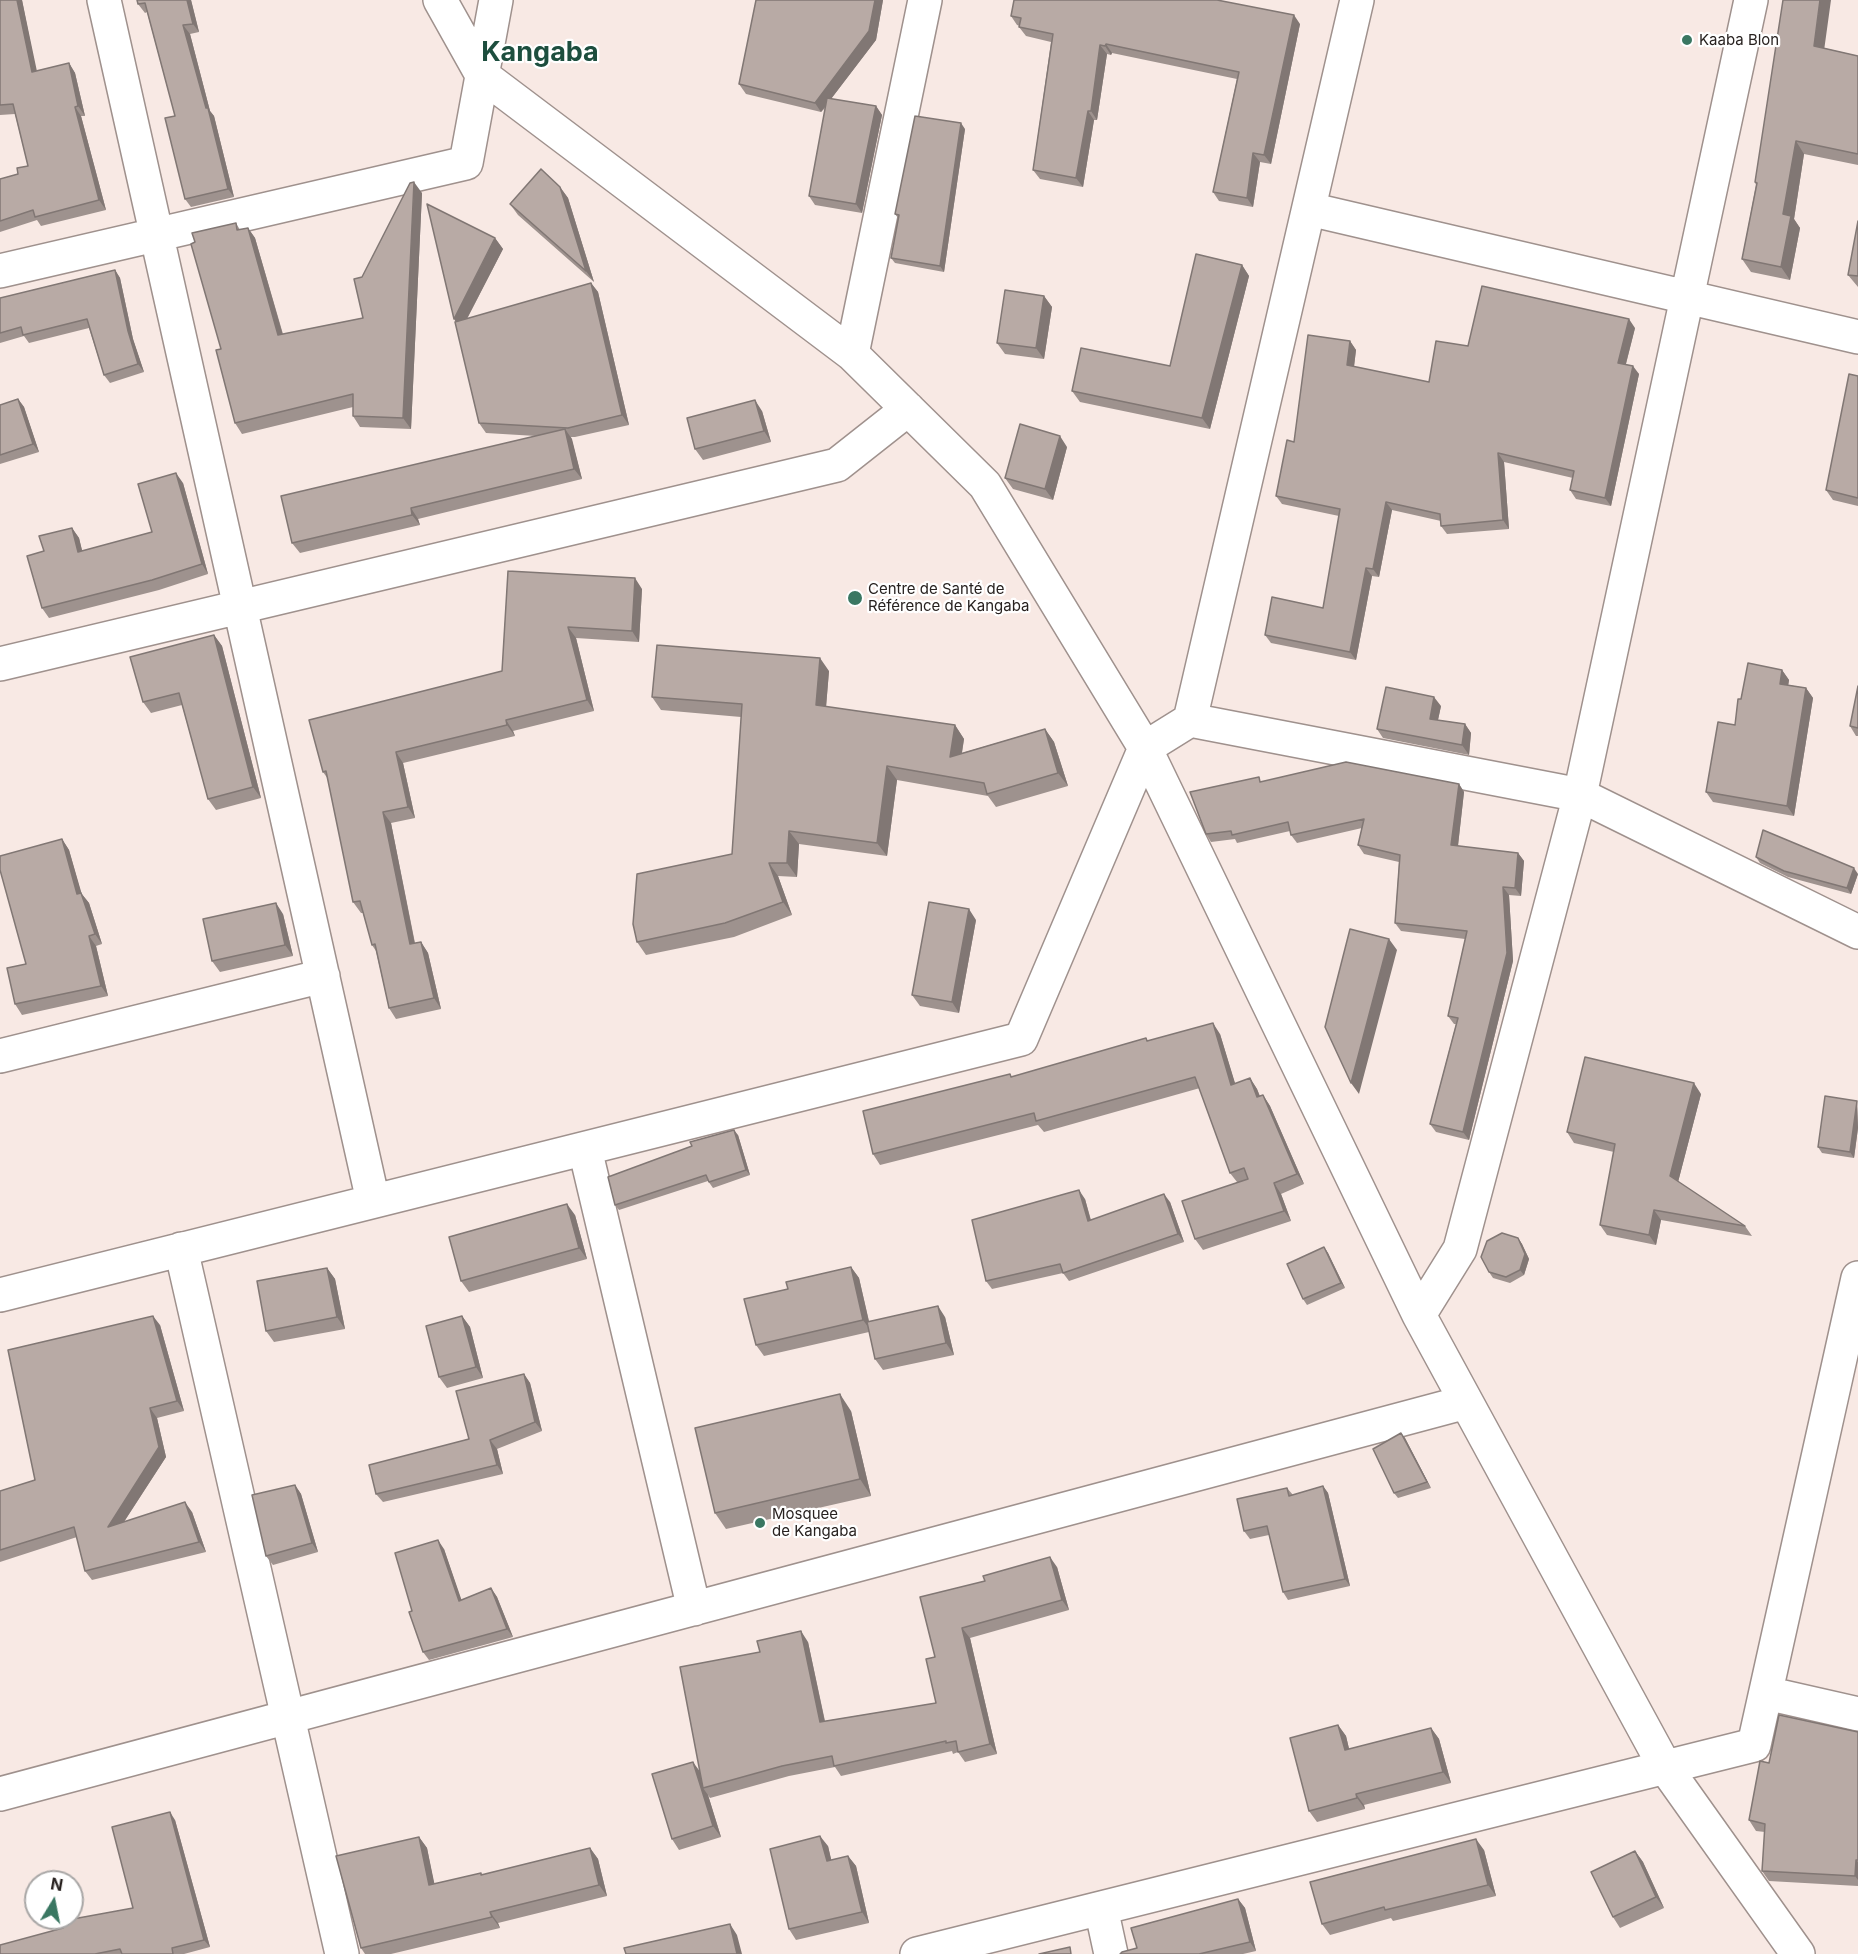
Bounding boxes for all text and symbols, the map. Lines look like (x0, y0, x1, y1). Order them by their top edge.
place label: Kaaba Blon (1699, 31, 1779, 49)
marker: Kaaba Blon (1680, 33, 1694, 47)
district label: Kangaba (481, 37, 599, 69)
place label: Centre de Santé de Référence de Kangaba (868, 580, 1029, 615)
marker: Centre de Santé de Référence de Kangaba (846, 589, 864, 607)
place label: Mosquee de Kangaba (772, 1505, 857, 1540)
marker: Mosquee de Kangaba (753, 1516, 767, 1530)
north arrow (24, 1870, 84, 1930)
text: N (49, 1873, 65, 1895)

